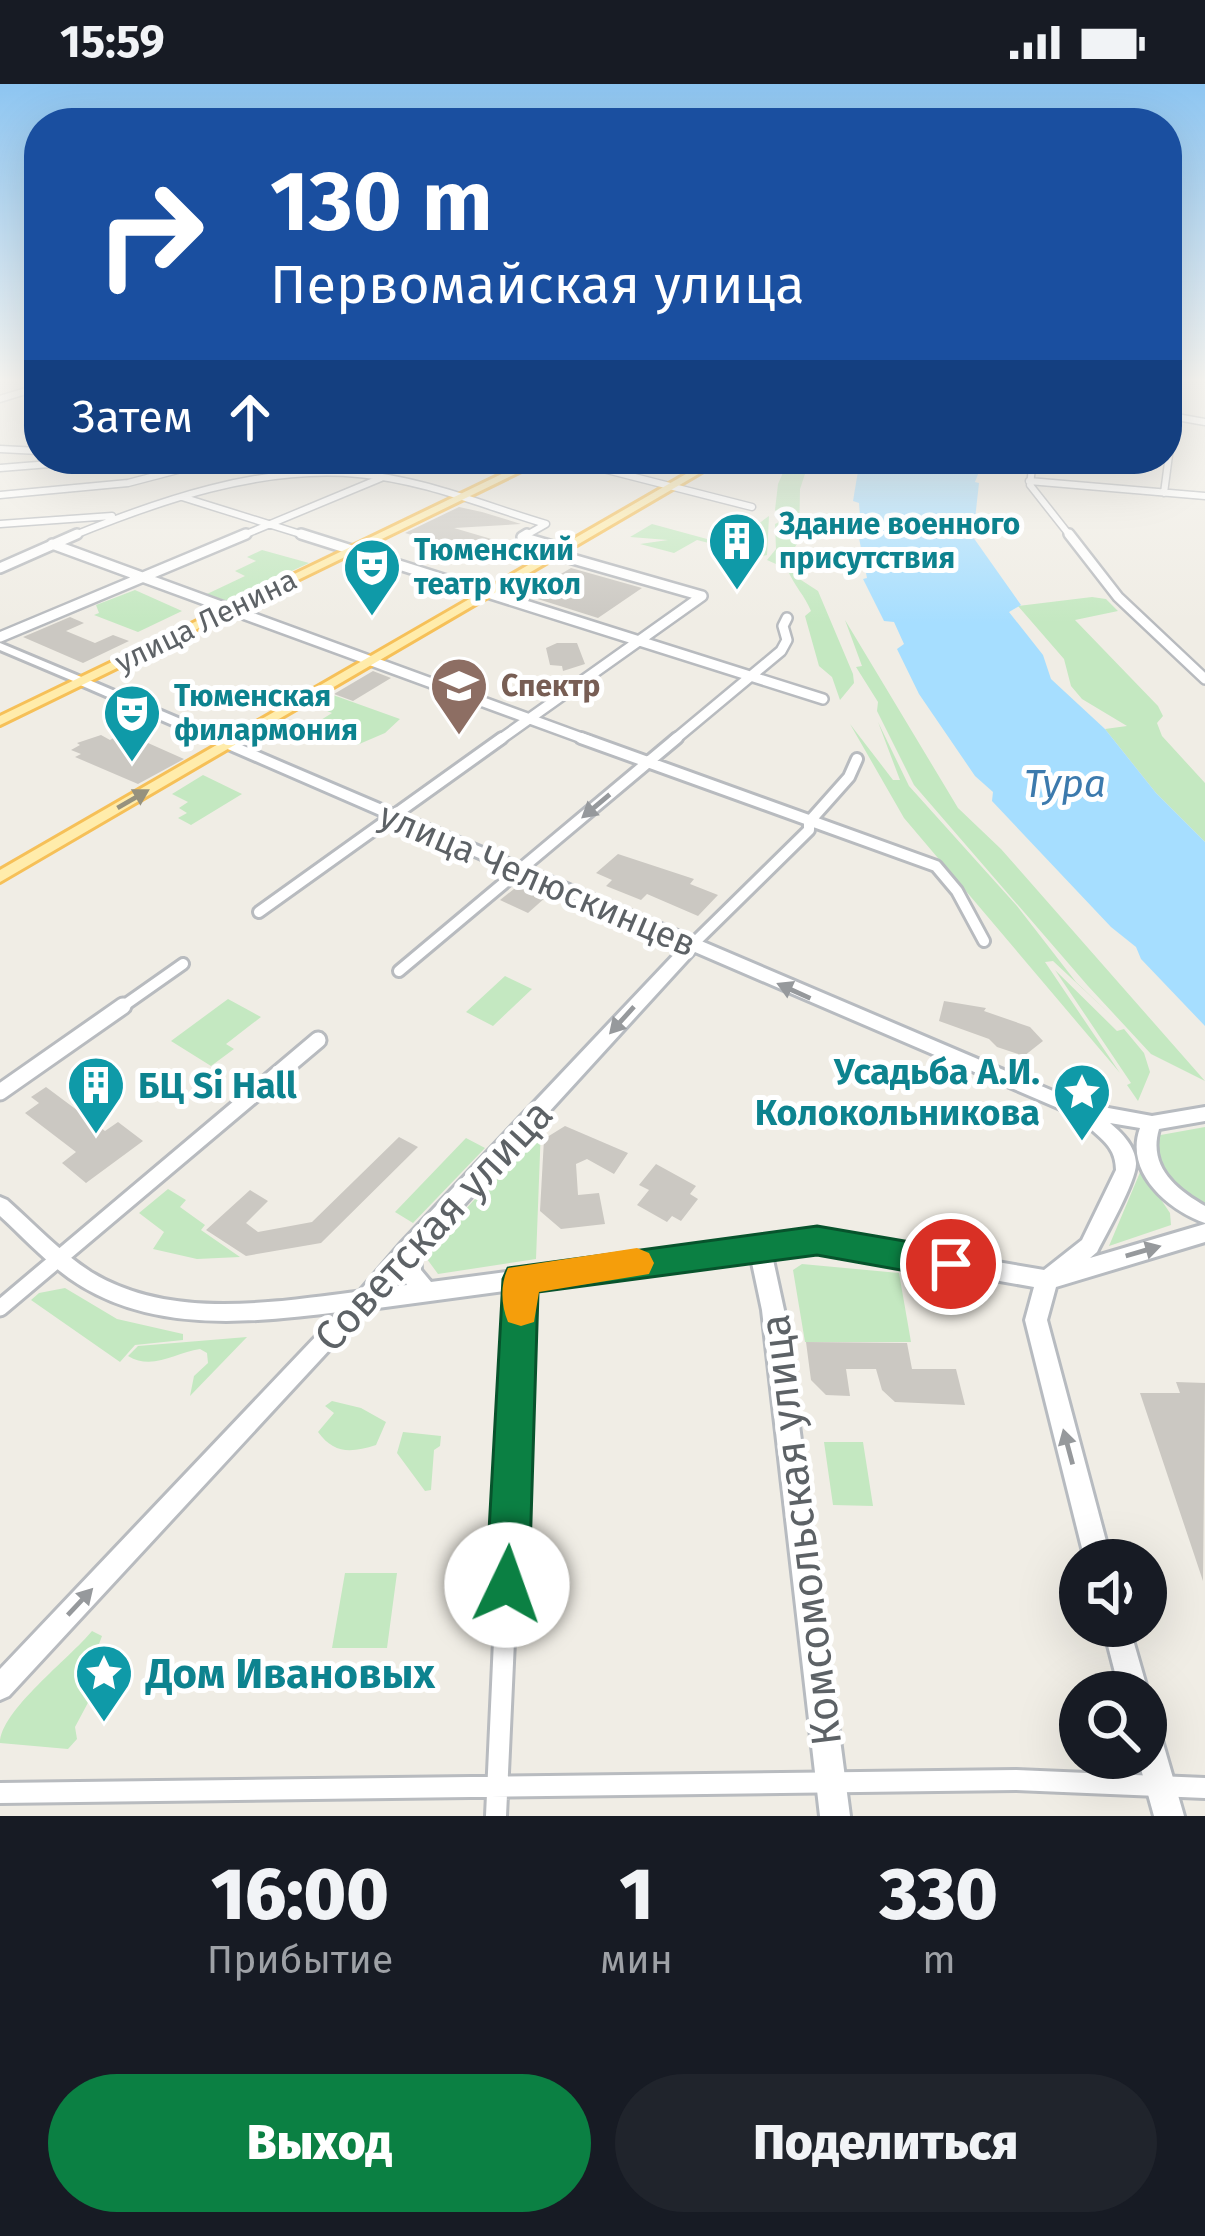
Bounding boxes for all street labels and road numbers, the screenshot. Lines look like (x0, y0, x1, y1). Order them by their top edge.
street label: улица Ленина (109, 562, 303, 680)
street label: улица Челюскинцев (373, 793, 703, 967)
street label: Советская улица (304, 1089, 563, 1362)
street label: Комсомольская улица (750, 1311, 852, 1748)

